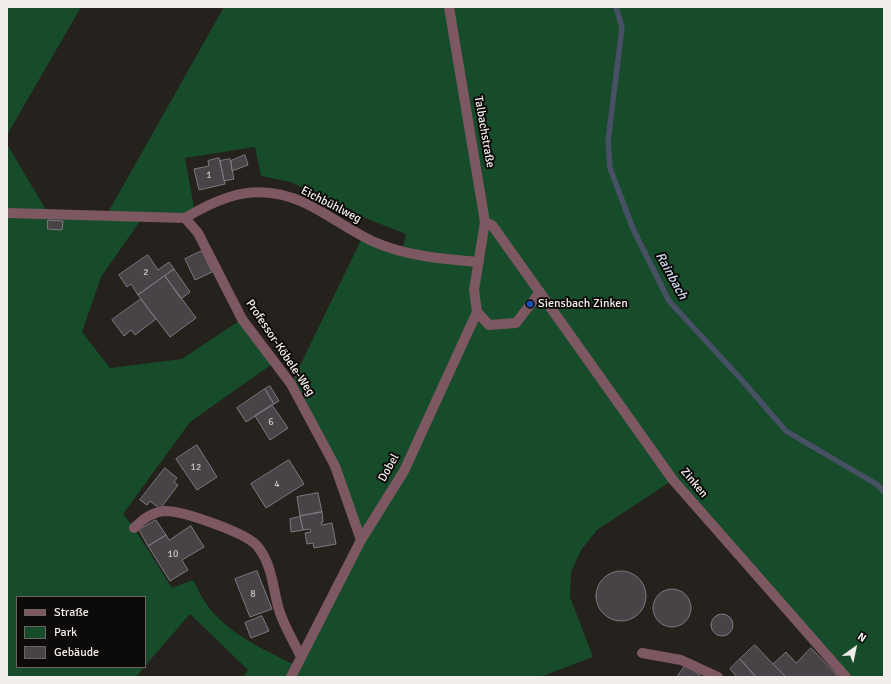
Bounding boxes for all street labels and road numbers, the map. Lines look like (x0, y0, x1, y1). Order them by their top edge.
street label: Talbachstraße (471, 95, 497, 169)
street label: Eichbühlweg (298, 184, 364, 226)
street label: Professor-Köbele-Weg (242, 297, 318, 399)
street label: Dobel (375, 451, 403, 485)
street label: Zinken (677, 465, 711, 501)

